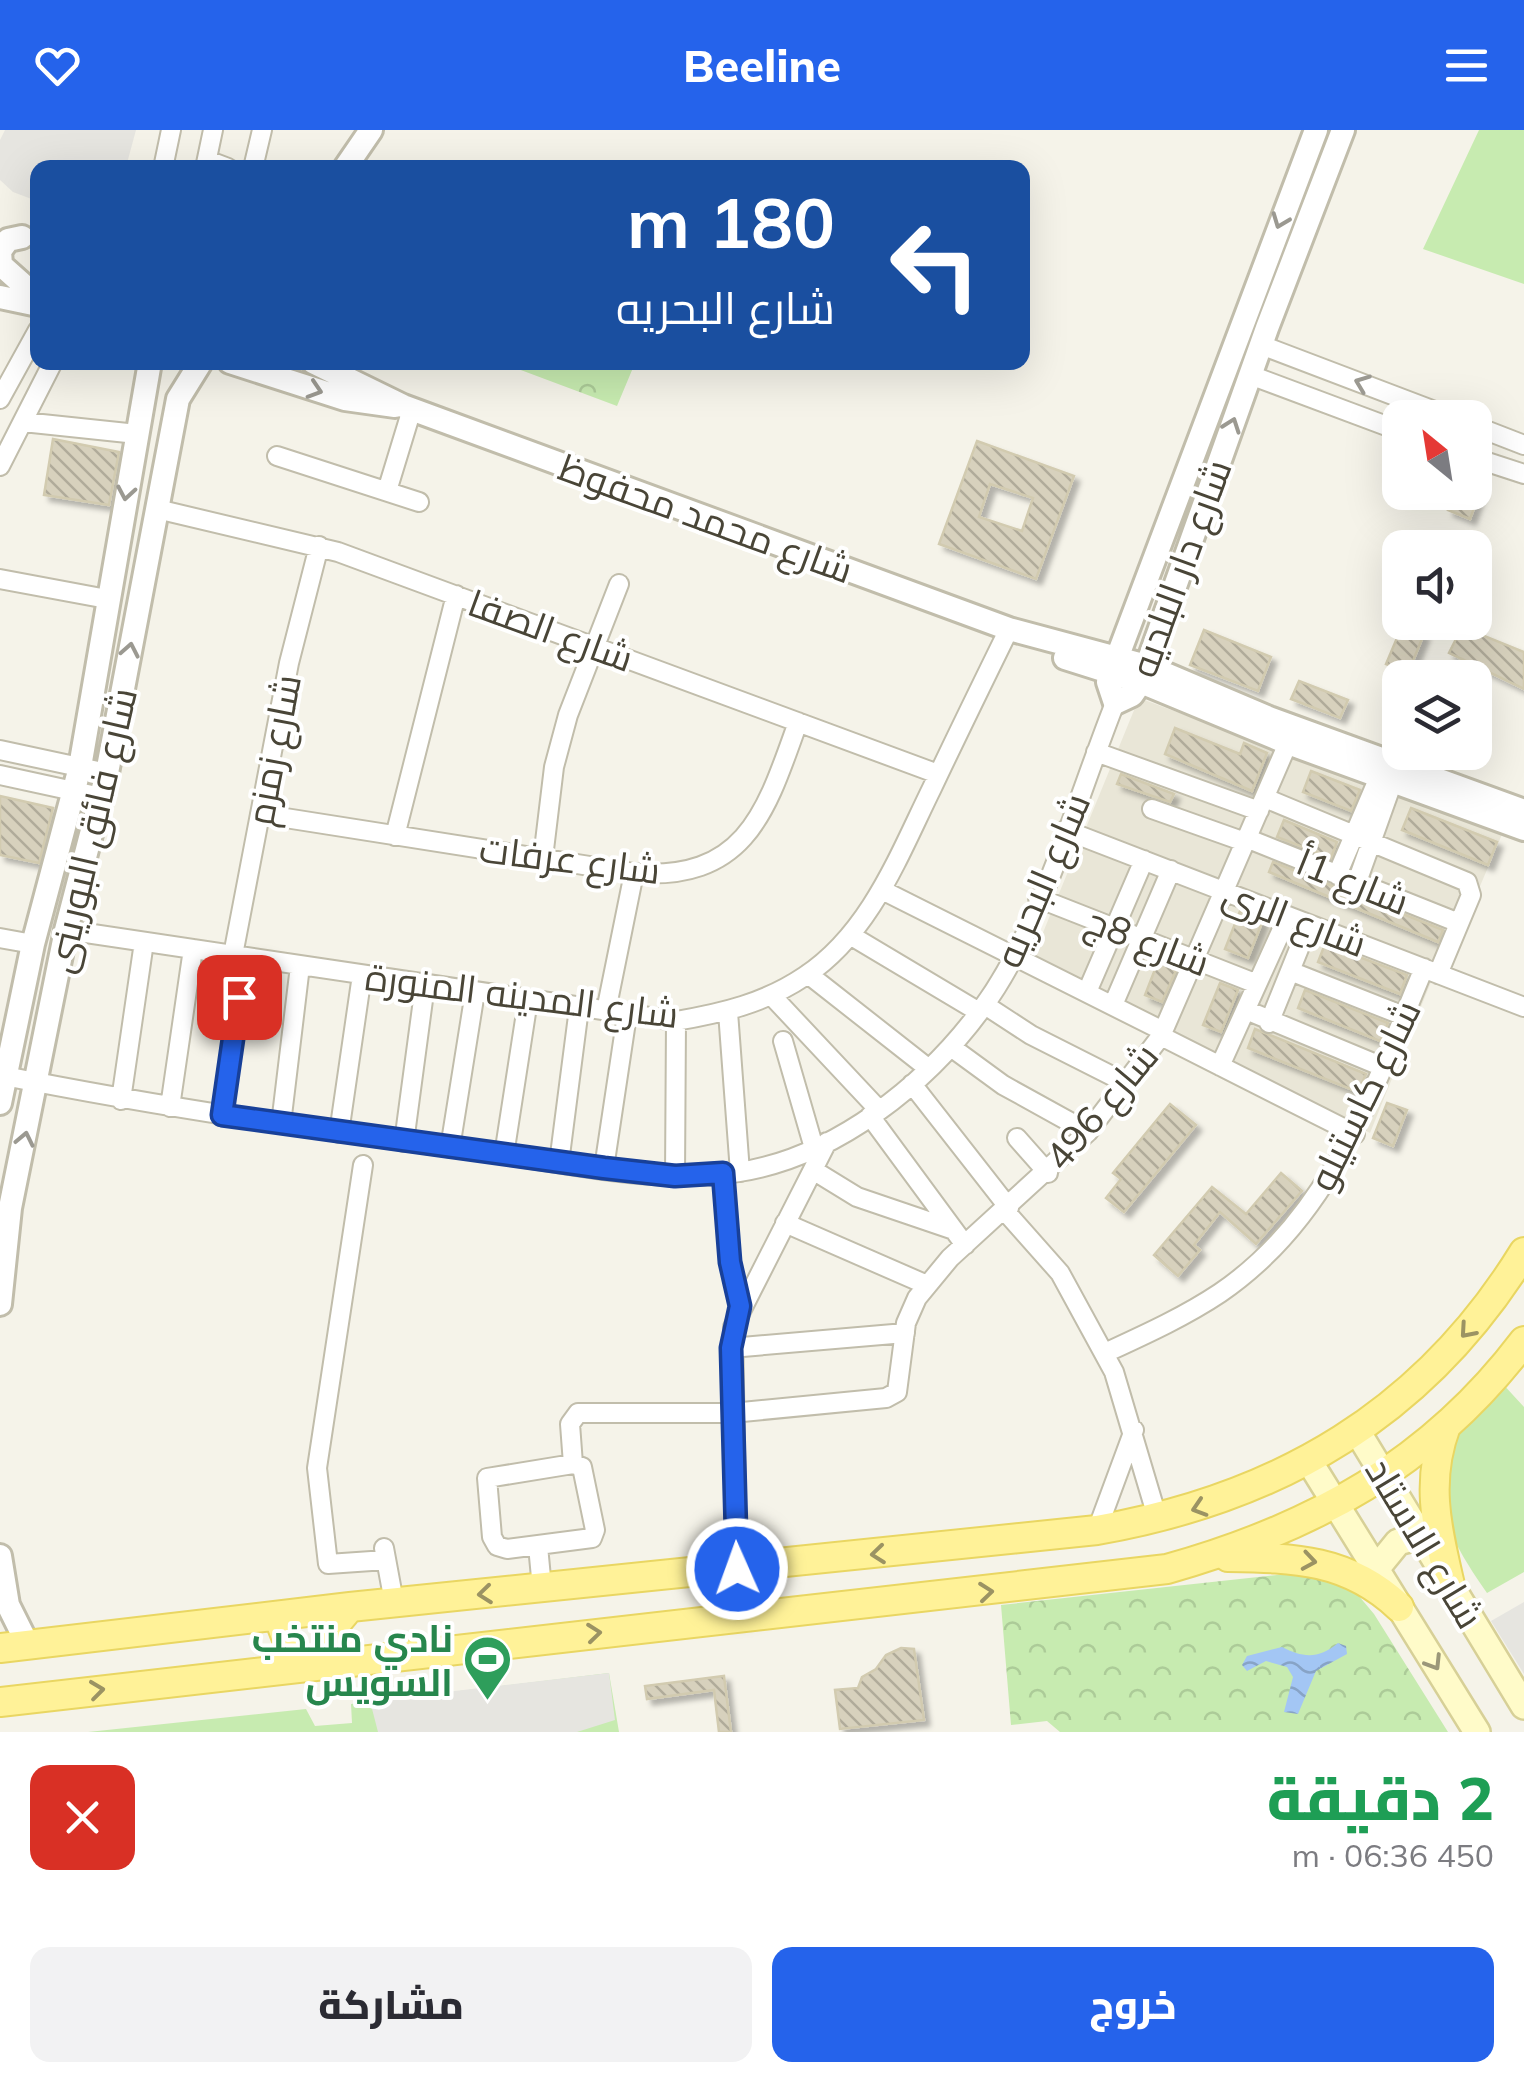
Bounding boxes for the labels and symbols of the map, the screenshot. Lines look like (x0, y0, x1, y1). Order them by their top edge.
one-way arrow (1272, 211, 1292, 228)
one-way arrow (1354, 375, 1372, 395)
one-way arrow (306, 378, 323, 398)
north arrow (1382, 400, 1492, 510)
one-way arrow (1220, 417, 1241, 434)
street label: شارع محمد محفوظ (552, 443, 860, 595)
street label: شارع دار البلديه (1118, 453, 1243, 684)
one-way arrow (116, 485, 137, 501)
street label: شارع الصفا (461, 578, 640, 684)
one-way arrow (119, 642, 140, 658)
street label: شارع زمزم (235, 670, 314, 830)
street label: شارع فائق البورينى (35, 683, 149, 978)
street label: شارع البحريه (984, 786, 1102, 975)
street label: شارع عرفات (477, 824, 663, 896)
street label: شارع 1أ (1289, 837, 1416, 927)
street label: شارع الرى (1216, 869, 1373, 969)
street label: شارع 8ج (1079, 896, 1217, 988)
street label: شارع المدينه المنورة (362, 952, 681, 1040)
pin (197, 955, 282, 1040)
street label: شارع كاستيلو (1297, 992, 1432, 1199)
street label: شارع 496 (1034, 1032, 1170, 1181)
one-way arrow (13, 1131, 34, 1148)
one-way arrow (1460, 1319, 1478, 1338)
street label: شارع الاستاد (1354, 1449, 1495, 1638)
one-way arrow (1191, 1496, 1208, 1516)
position arrow (685, 1517, 789, 1621)
one-way arrow (870, 1543, 886, 1564)
one-way arrow (1301, 1550, 1317, 1571)
one-way arrow (477, 1582, 493, 1604)
one-way arrow (979, 1582, 995, 1603)
place label: نادي منتخب السويس (252, 1614, 453, 1706)
one-way arrow (586, 1623, 602, 1645)
sports icon: نادي منتخب السويس (462, 1634, 514, 1702)
one-way arrow (1422, 1652, 1441, 1670)
one-way arrow (89, 1680, 105, 1701)

